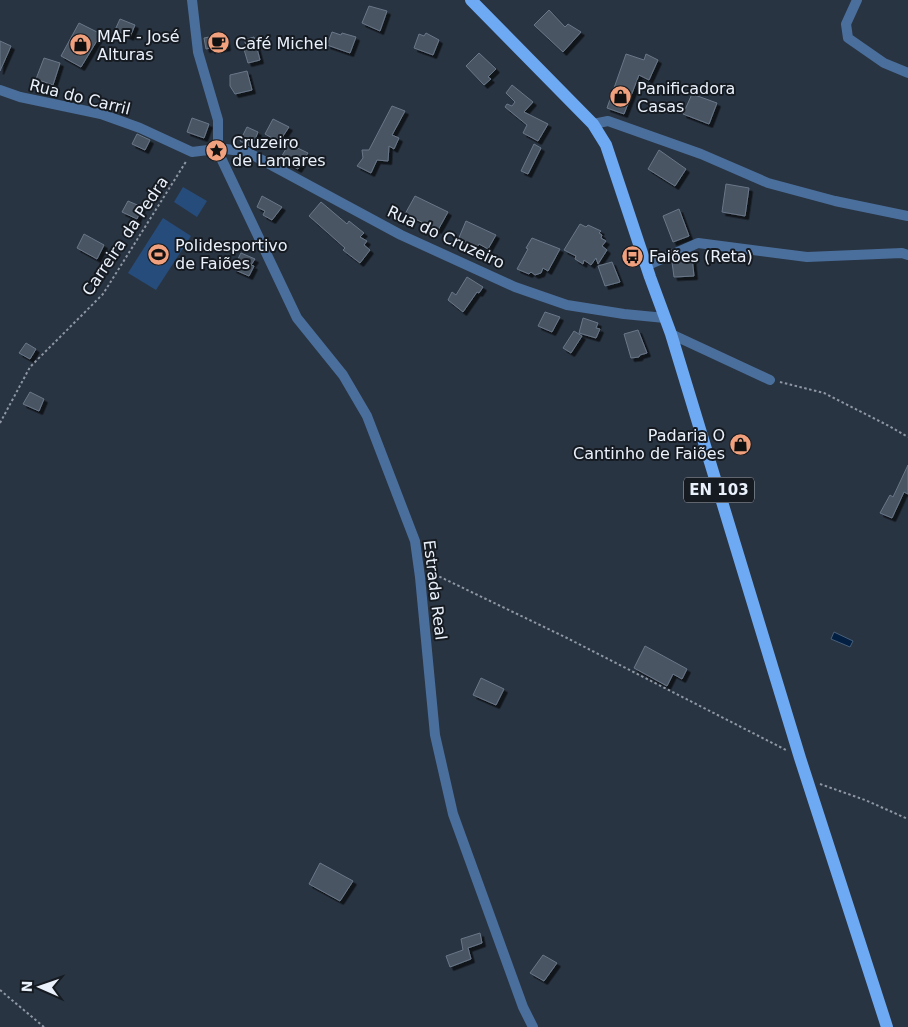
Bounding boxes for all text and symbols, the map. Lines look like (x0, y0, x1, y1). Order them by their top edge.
place label: MAF - José Alturas (97, 27, 180, 64)
cafe icon: Café Michel (207, 31, 231, 55)
shop icon: MAF - José Alturas (69, 33, 93, 57)
place label: Café Michel (235, 34, 328, 53)
street label: Rua do Carril (28, 75, 132, 119)
place label: Panificadora Casas (637, 79, 735, 116)
shop icon: Panificadora Casas (609, 85, 633, 109)
place label: Cruzeiro de Lamares (232, 133, 326, 170)
place icon: Cruzeiro de Lamares (204, 139, 228, 163)
street label: Carreira da Pedra (78, 173, 172, 299)
street label: Rua do Cruzeiro (384, 202, 508, 272)
place label: Polidesportivo de Faiões (175, 236, 288, 273)
sports icon: Polidesportivo de Faiões (147, 242, 171, 266)
bus stop icon: Faiões (Reta) (621, 244, 645, 268)
place label: Faiões (Reta) (649, 247, 753, 266)
place label: Padaria O Cantinho de Faiões (573, 426, 725, 463)
shop icon: Padaria O Cantinho de Faiões (729, 432, 753, 456)
road number: EN 103 (684, 478, 754, 502)
street label: Estrada Real (419, 539, 451, 641)
north arrow (15, 962, 65, 1012)
text: N (19, 980, 35, 993)

